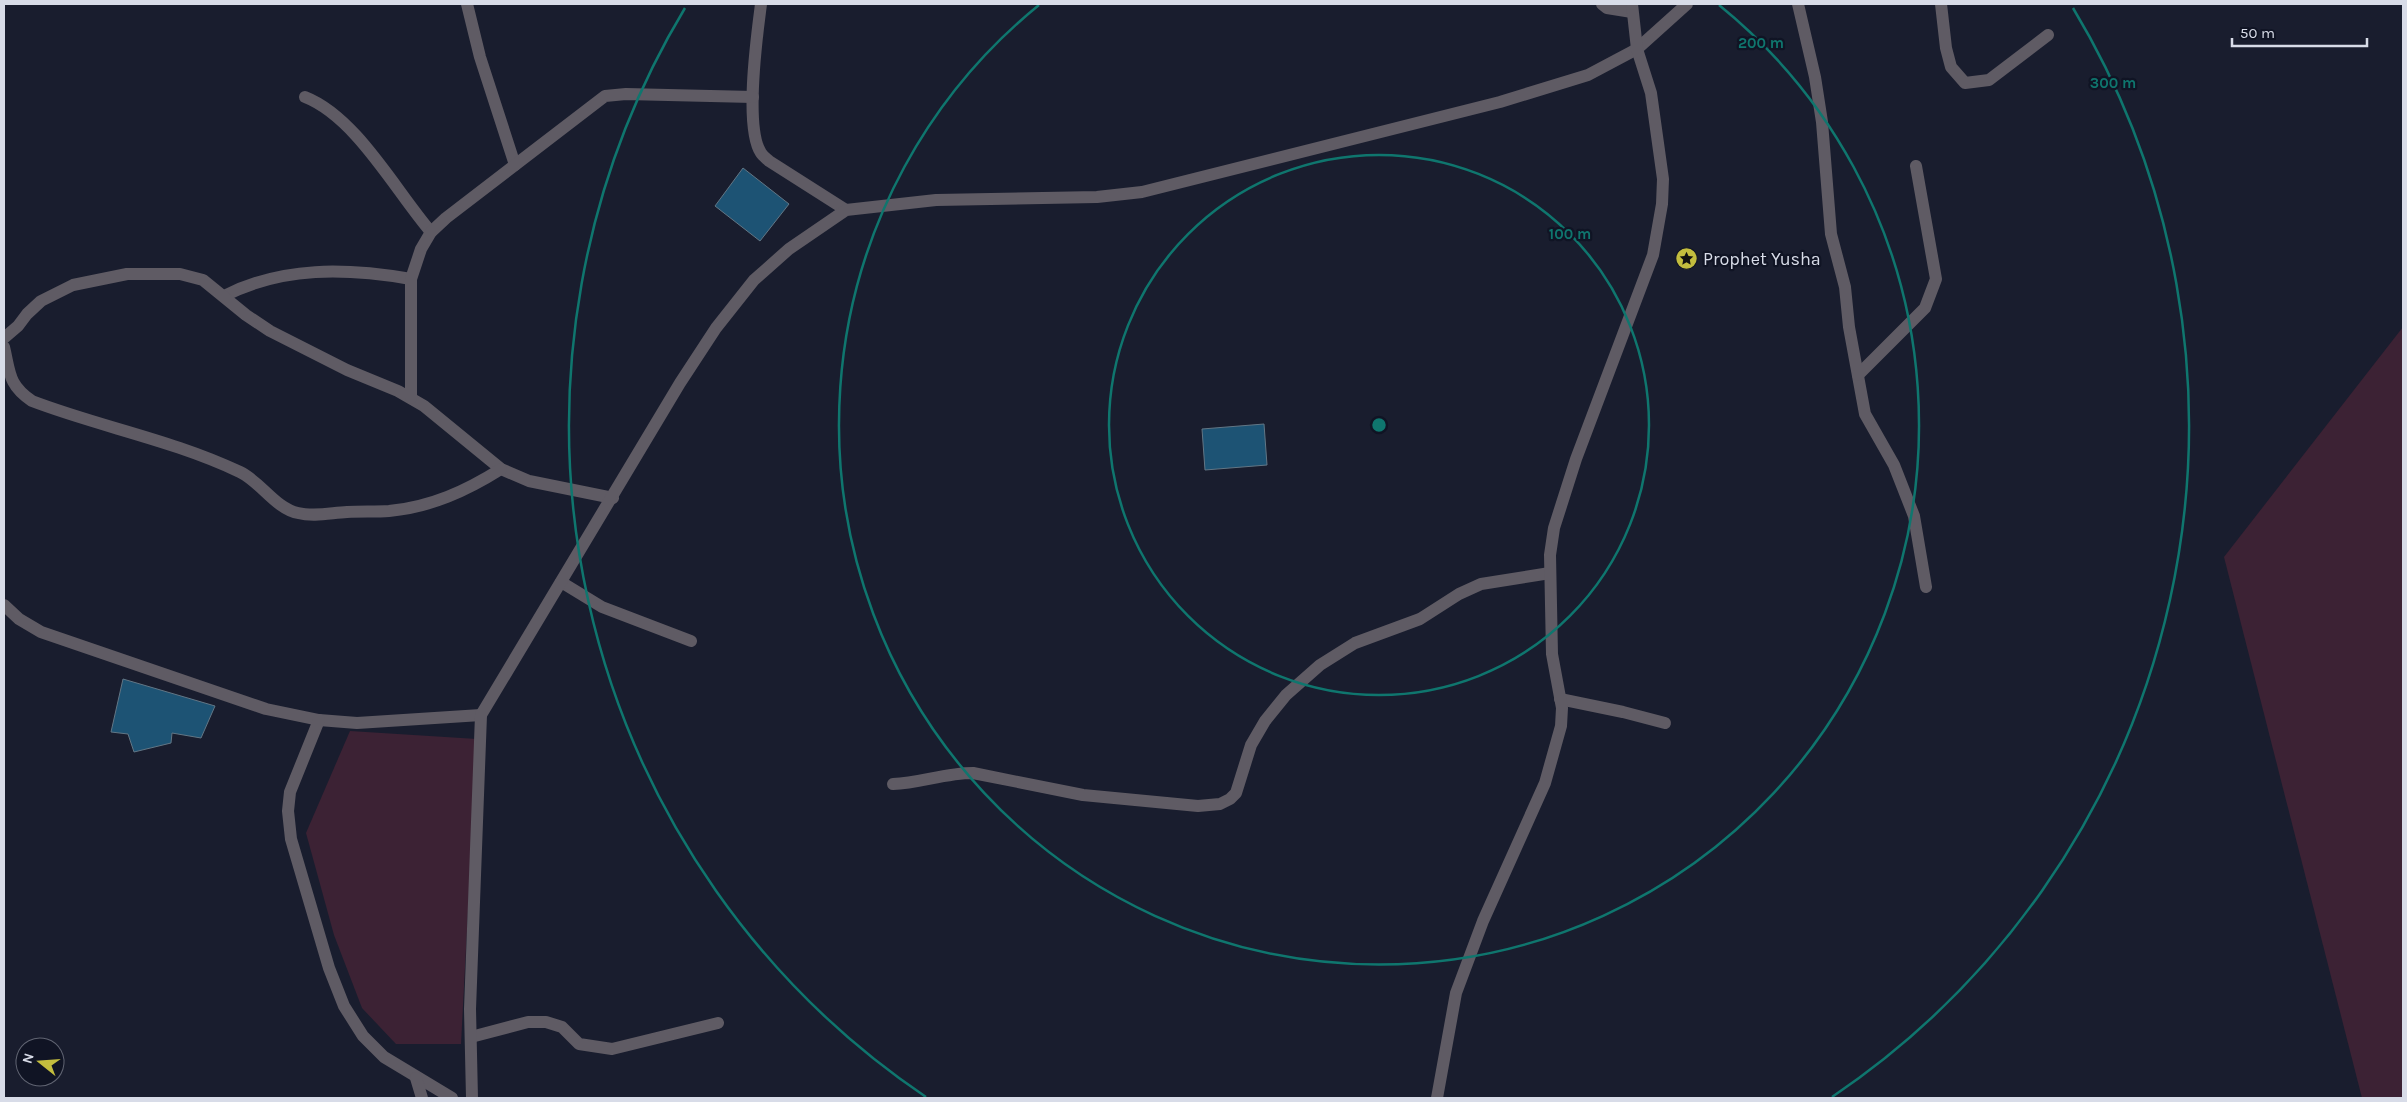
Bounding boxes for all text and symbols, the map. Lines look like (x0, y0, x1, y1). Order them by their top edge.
scale bar (2232, 15, 2367, 47)
text: 50 m (2240, 24, 2275, 42)
text: 200 m (1738, 34, 1784, 52)
text: 300 m (2090, 74, 2136, 92)
text: 100 m (1549, 225, 1591, 243)
place icon: Prophet Yusha (1675, 247, 1699, 271)
place label: Prophet Yusha (1703, 248, 1821, 270)
centre of rings (1370, 416, 1388, 434)
north arrow (15, 1037, 65, 1087)
text: N (18, 1051, 38, 1066)

